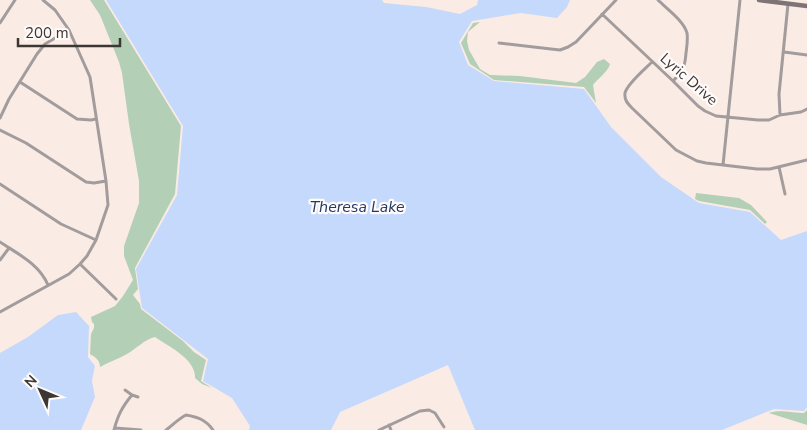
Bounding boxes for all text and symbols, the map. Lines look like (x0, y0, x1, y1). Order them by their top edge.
scale bar (18, 15, 120, 47)
text: 200 m (25, 23, 69, 43)
street label: Lyric Drive (656, 48, 722, 110)
water label: Theresa Lake (309, 196, 405, 218)
north arrow (15, 365, 65, 415)
text: N (21, 371, 41, 392)

